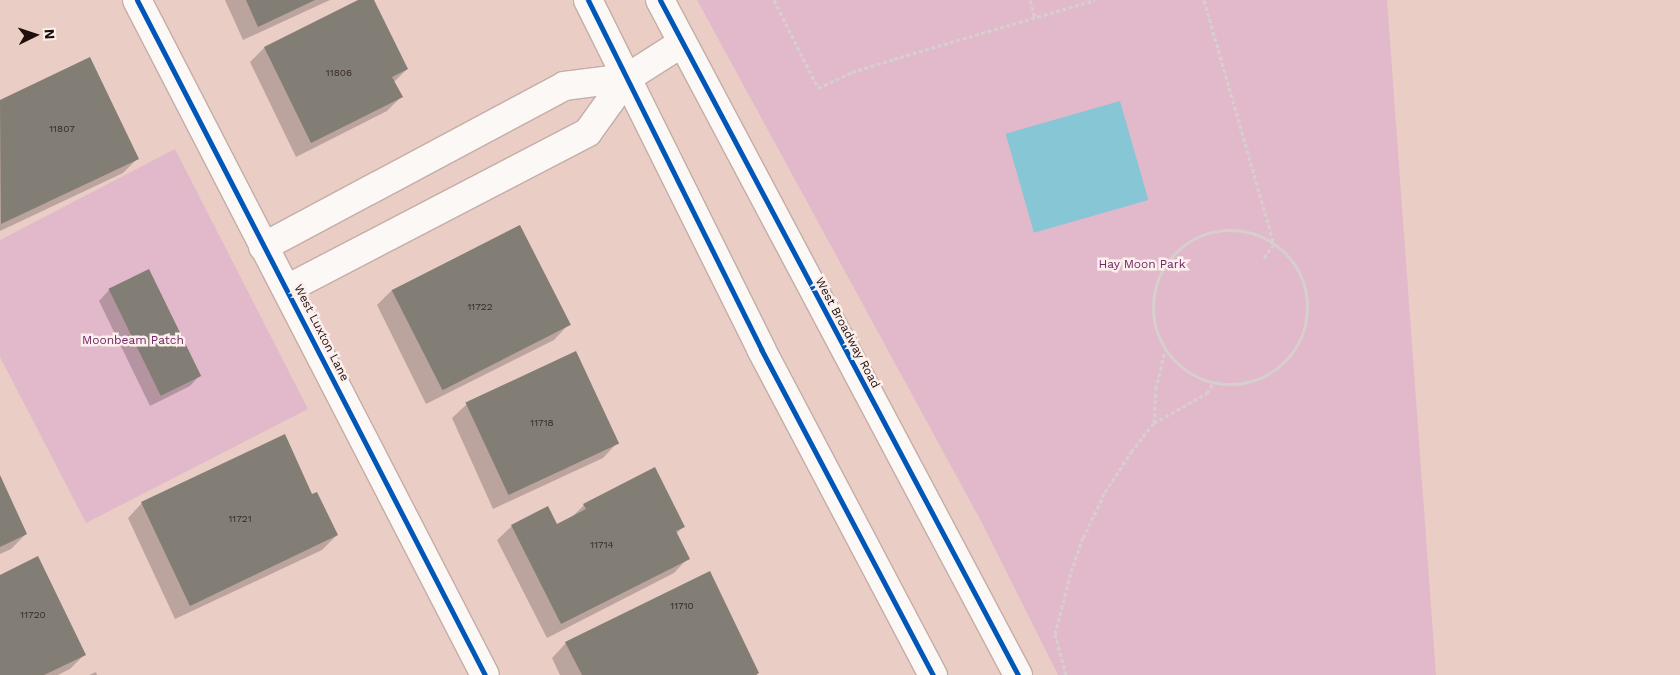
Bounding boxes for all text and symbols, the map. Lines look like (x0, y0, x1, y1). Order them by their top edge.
north arrow (10, 10, 60, 60)
text: N (42, 28, 58, 40)
house number: 11806 (326, 67, 352, 79)
house number: 11807 (49, 123, 75, 135)
park label: Hay Moon Park (1098, 258, 1186, 272)
street label: West Broadway Road (812, 275, 882, 391)
street label: West Luxton Lane (290, 282, 352, 384)
house number: 11722 (467, 301, 493, 313)
park label: Moonbeam Patch (82, 334, 184, 348)
house number: 11718 (530, 417, 554, 429)
house number: 11721 (228, 513, 252, 525)
house number: 11714 (590, 539, 614, 551)
house number: 11710 (670, 600, 694, 612)
house number: 11720 (20, 609, 46, 621)

